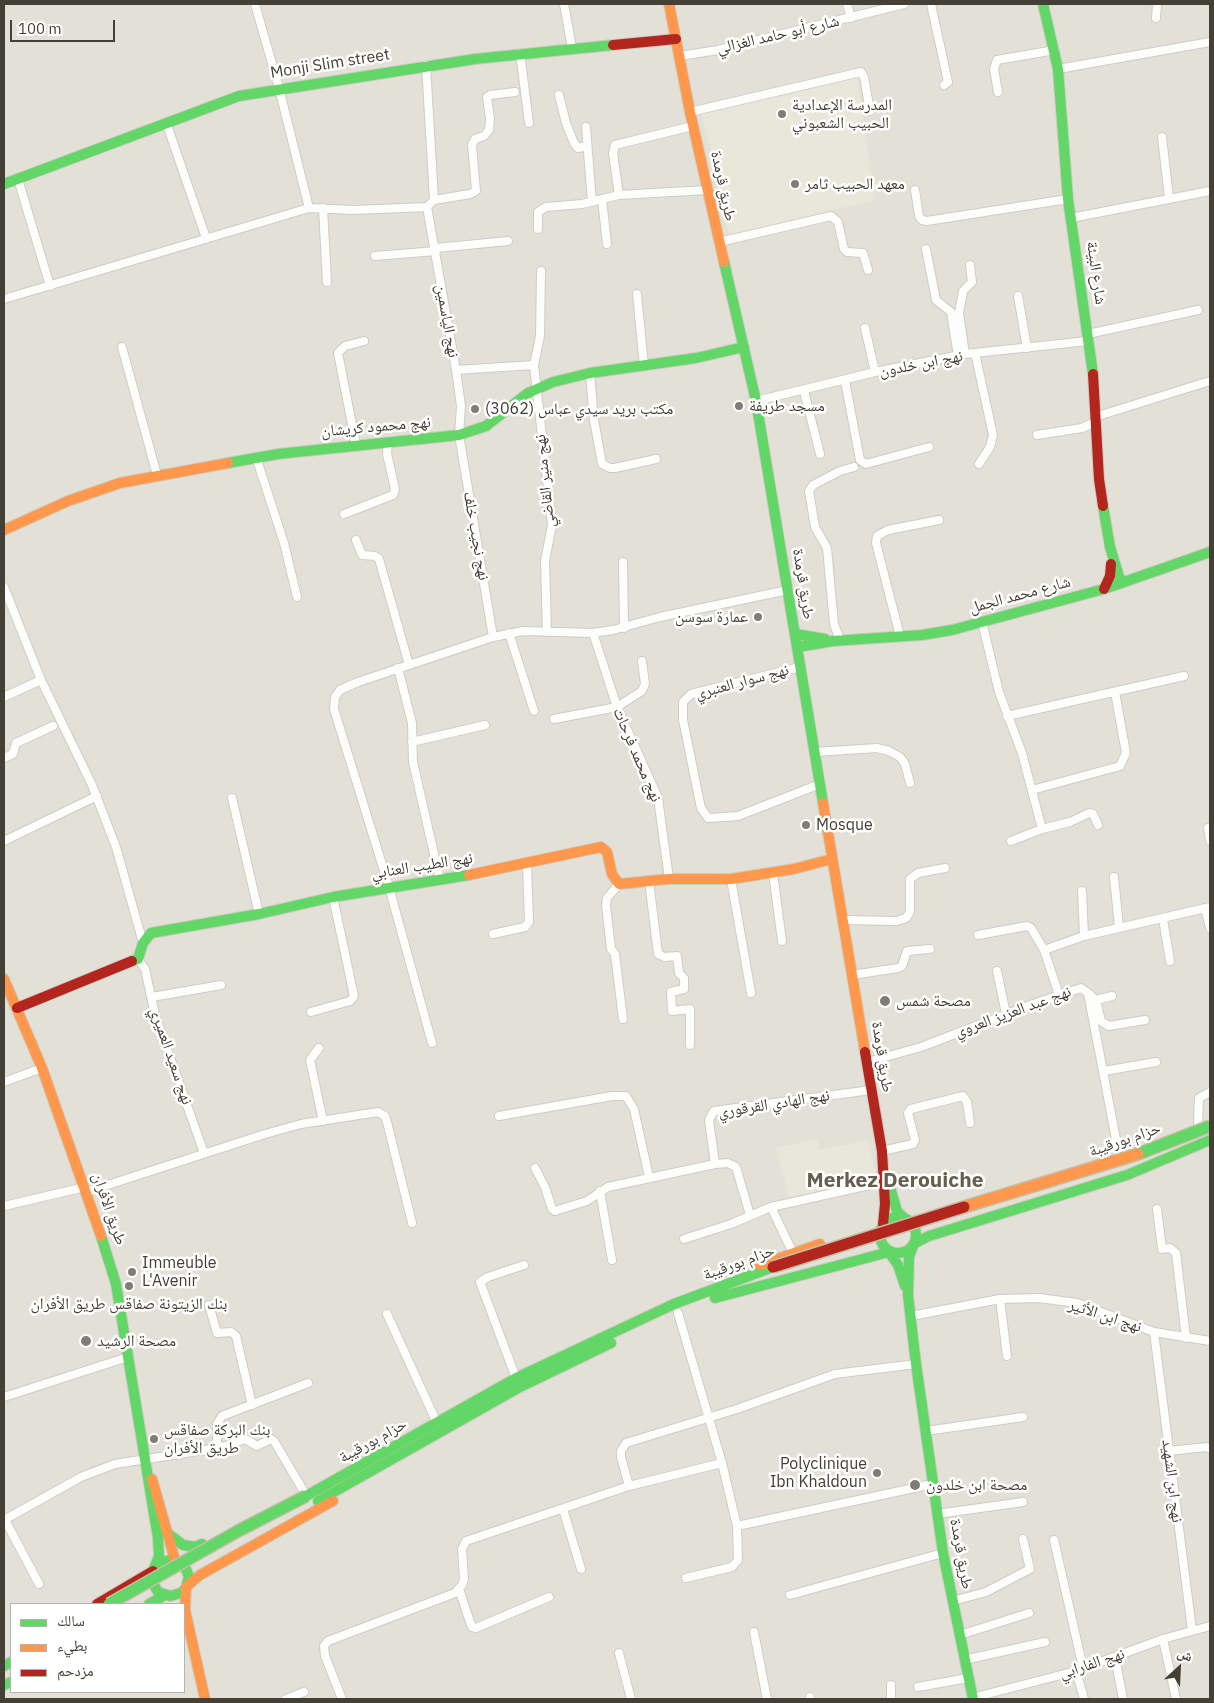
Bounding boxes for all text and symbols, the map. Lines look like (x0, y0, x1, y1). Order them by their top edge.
scale bar (12, 10, 118, 42)
street label: شارع أبو حامد الغزالي (715, 12, 841, 58)
text: 100 m (18, 19, 62, 38)
street label: Monji Slim street (269, 45, 391, 83)
place label: المدرسة الإعدادية الحبيب الشعبوني (792, 95, 892, 133)
marker: المدرسة الإعدادية الحبيب الشعبوني (776, 108, 788, 120)
street label: طريق قرمدة (706, 149, 740, 223)
place label: معهد الحبيب ثامر (805, 174, 905, 194)
marker: معهد الحبيب ثامر (789, 178, 801, 190)
street label: شارع البيئة (1082, 240, 1110, 306)
street label: نهج الياسمين (431, 283, 463, 359)
street label: نهج ابن خلدون (878, 346, 964, 382)
place label: مسجد طريفة (749, 396, 825, 416)
place label: مكتب بريد سيدي عباس (3062) (485, 399, 673, 419)
marker: مسجد طريفة (733, 400, 745, 412)
marker: مكتب بريد سيدي عباس (3062) (469, 403, 481, 415)
street label: نهج محمود كريشان (320, 413, 432, 441)
street label: نهج منير القاضي (531, 433, 559, 529)
street label: نهج نجيب خلف (459, 490, 493, 582)
street label: طريق قرمدة (788, 547, 818, 621)
street label: شارع محمد الجمل (967, 572, 1073, 618)
place label: عمارة سوسن (675, 607, 748, 627)
marker: عمارة سوسن (752, 611, 764, 623)
street label: نهج سوار العنبري (693, 660, 791, 704)
street label: نهج محمد فرحات (609, 705, 665, 805)
place label: Mosque (816, 815, 873, 835)
marker: Mosque (800, 819, 812, 831)
street label: نهج الطيب العنابي (370, 848, 474, 884)
street label: نهج عبد العزيز العروي (952, 982, 1074, 1042)
place label: مصحة شمس (896, 991, 971, 1011)
marker: مصحة شمس (878, 994, 892, 1008)
street label: نهج سعيد العميري (145, 1005, 197, 1107)
street label: طريق قرمدة (867, 1020, 897, 1094)
street label: نهج الهادي القرقوري (717, 1086, 831, 1122)
street label: حزام بورقيبة (1087, 1119, 1163, 1161)
district label: Merkez Derouiche (807, 1168, 983, 1194)
street label: طريق الأفران (88, 1170, 130, 1248)
street label: حزام بورقيبة (701, 1241, 777, 1285)
place label: Immeuble L'Avenir (142, 1253, 217, 1291)
marker: Immeuble L'Avenir (126, 1266, 138, 1278)
marker: بنك الزيتونة صفاقس طريق الأفران (123, 1280, 135, 1292)
place label: بنك الزيتونة صفاقس طريق الأفران (30, 1294, 228, 1314)
street label: نهج ابن الأثير (1066, 1295, 1144, 1337)
place label: مصحة الرشيد (97, 1331, 176, 1351)
marker: مصحة الرشيد (79, 1334, 93, 1348)
street label: حزام بورقيبة (336, 1415, 410, 1467)
place label: بنك البركة صفاقس طريق الأفران (164, 1420, 270, 1458)
marker: بنك البركة صفاقس طريق الأفران (148, 1433, 160, 1445)
street label: نهج ابن الشهيد (1157, 1438, 1187, 1524)
place label: Polyclinique Ibn Khaldoun (770, 1454, 867, 1492)
marker: Polyclinique Ibn Khaldoun (871, 1467, 883, 1479)
place label: مصحة ابن خلدون (926, 1475, 1027, 1495)
marker: مصحة ابن خلدون (908, 1478, 922, 1492)
street label: طريق قرمدة (945, 1517, 977, 1591)
legend (10, 1603, 185, 1693)
text: سالك (57, 1611, 85, 1630)
text: بطيء (57, 1636, 87, 1655)
north arrow (1154, 1643, 1204, 1693)
text: ش (1175, 1643, 1196, 1666)
street label: نهج الفارابي (1057, 1644, 1127, 1684)
text: مزدحم (57, 1661, 94, 1680)

